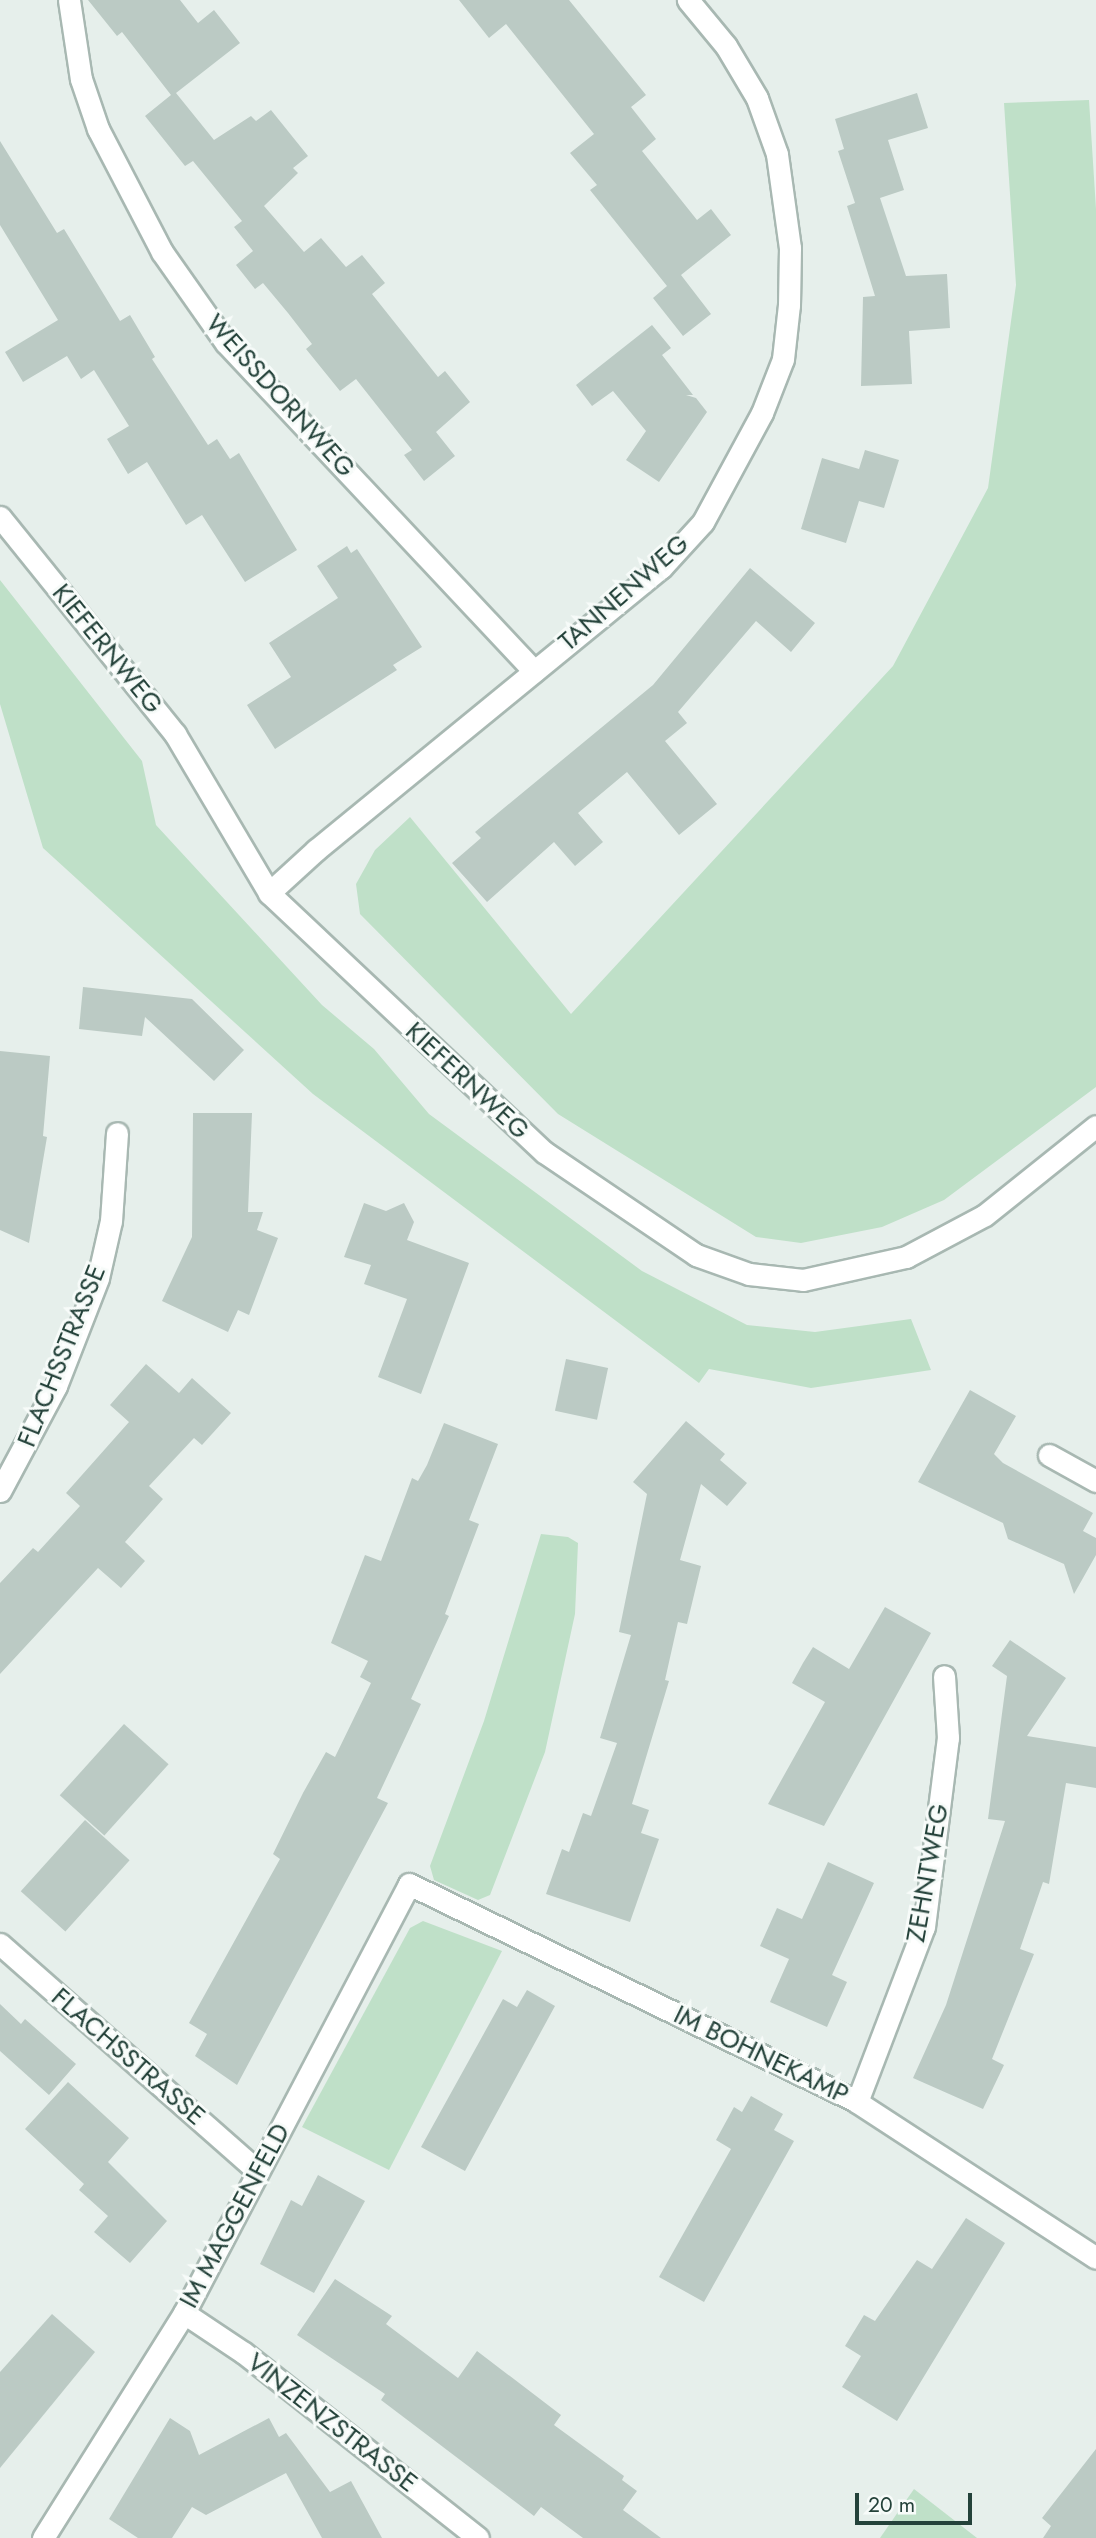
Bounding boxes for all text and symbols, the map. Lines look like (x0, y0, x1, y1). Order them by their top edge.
street label: WEISSDORNWEG (199, 308, 361, 484)
street label: TANNENWEG (553, 528, 695, 658)
street label: KIEFERNWEG (45, 578, 169, 720)
street label: KIEFERNWEG (399, 1016, 535, 1146)
street label: FLACHSSTRASSE (11, 1261, 113, 1451)
street label: ZEHNTWEG (900, 1801, 956, 1945)
street label: FLACHSSTRASSE (45, 1982, 211, 2132)
street label: IM BOHNEKAMP (669, 1999, 853, 2111)
street label: IM MAGGENFELD (173, 2119, 297, 2313)
street label: VINZENZSTRASSE (241, 2347, 423, 2499)
scale bar (858, 2478, 975, 2522)
text: 20 m (868, 2490, 915, 2520)

